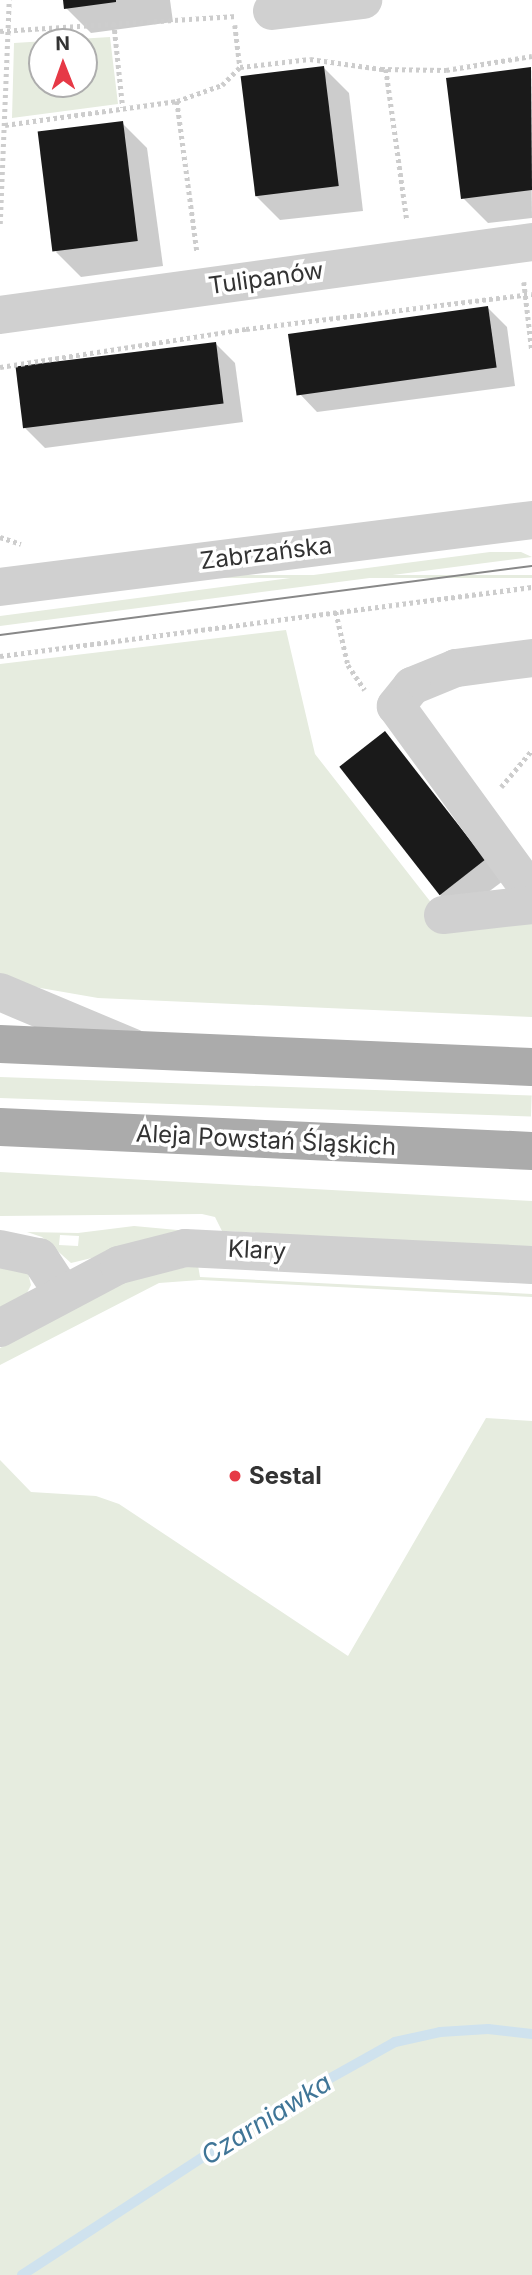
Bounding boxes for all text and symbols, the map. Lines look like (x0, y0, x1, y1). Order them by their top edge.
north arrow (28, 28, 98, 98)
text: N (55, 32, 70, 55)
street label: Tulipanów (207, 256, 325, 300)
street label: Zabrzańska (198, 531, 334, 575)
street label: Aleja Powstań Śląskich (135, 1119, 397, 1161)
street label: Klary (227, 1234, 287, 1266)
place label: Sestal (249, 1462, 322, 1490)
marker: Sestal (227, 1468, 243, 1484)
water label: Czarniawka (195, 2067, 337, 2171)

